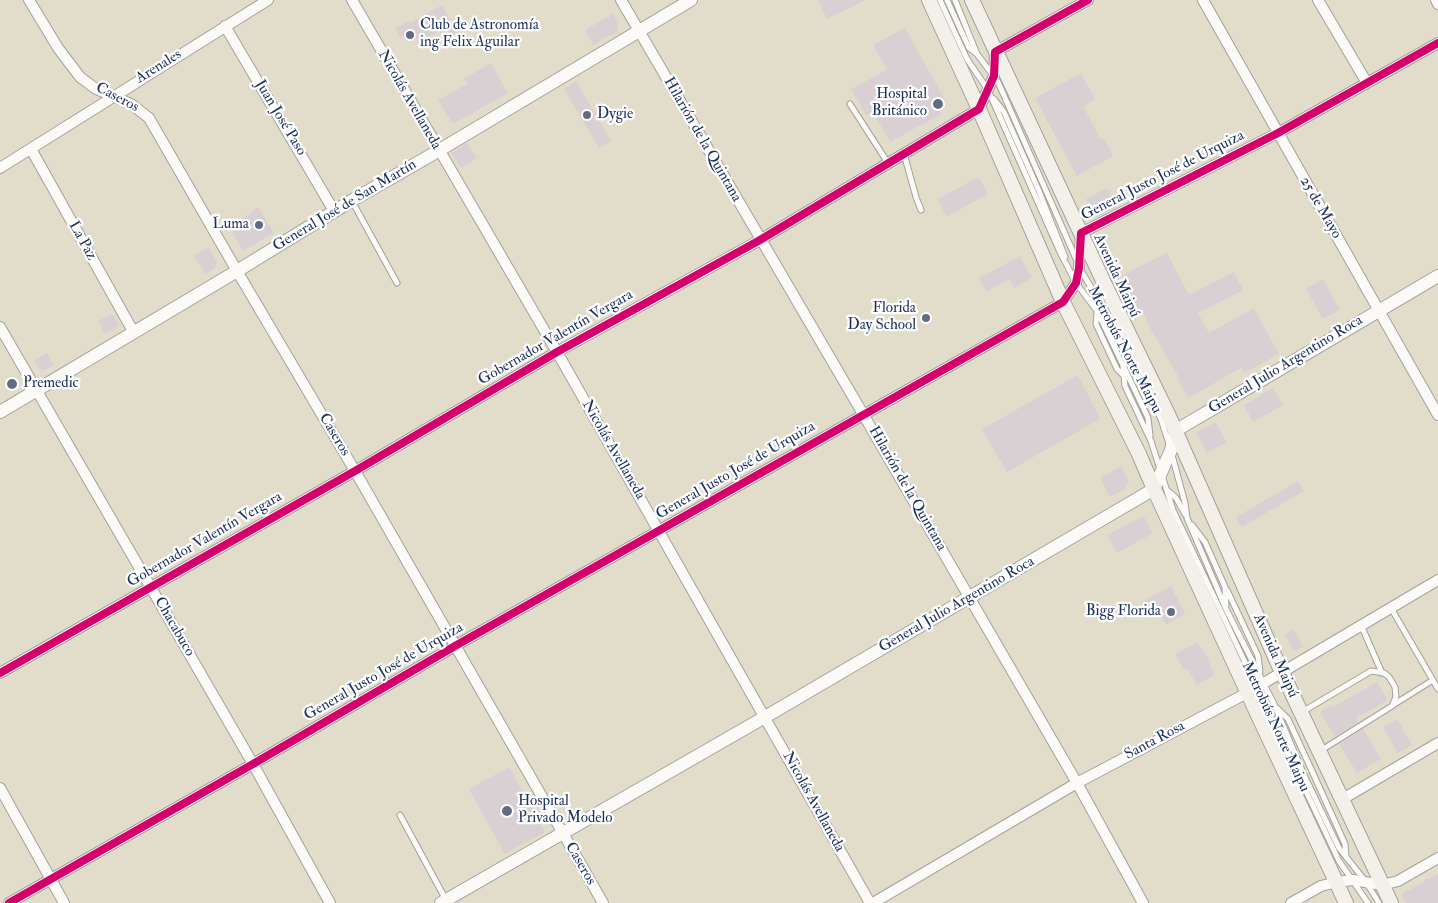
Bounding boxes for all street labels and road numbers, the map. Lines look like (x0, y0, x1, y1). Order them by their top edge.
street label: Arenales (133, 46, 185, 88)
street label: Nicolás Avellaneda (373, 47, 445, 153)
street label: Hilarión de la Quintana (659, 75, 745, 205)
street label: Juan José Paso (250, 77, 310, 159)
street label: Caseros (92, 79, 142, 117)
street label: General Justo José de Urquiza (1078, 127, 1248, 225)
street label: General José de San Martín (270, 156, 420, 256)
street label: 25 de Mayo (1295, 174, 1345, 242)
street label: La Paz (64, 218, 100, 264)
street label: Avenida Maipú (1089, 231, 1143, 321)
street label: Metrobús Norte Maipu (1083, 283, 1165, 417)
street label: Gobernador Valentín Vergara (475, 286, 637, 390)
street label: General Julio Argentino Roca (1206, 312, 1366, 418)
street label: Nicolás Avellaneda (577, 397, 649, 503)
street label: Caseros (314, 410, 354, 460)
street label: General Justo José de Urquiza (653, 418, 819, 524)
street label: Hilarión de la Quintana (864, 424, 950, 554)
street label: Gobernador Valentín Vergara (124, 488, 286, 592)
street label: General Julio Argentino Roca (876, 553, 1038, 657)
street label: Chacabuco (150, 594, 198, 660)
street label: Avenida Maipú (1248, 611, 1302, 701)
street label: General Justo José de Urquiza (301, 619, 467, 725)
street label: Metrobús Norte Maipu (1237, 659, 1313, 795)
street label: Santa Rosa (1122, 718, 1188, 764)
street label: Nicolás Avellaneda (778, 749, 848, 855)
street label: Caseros (561, 839, 599, 889)

